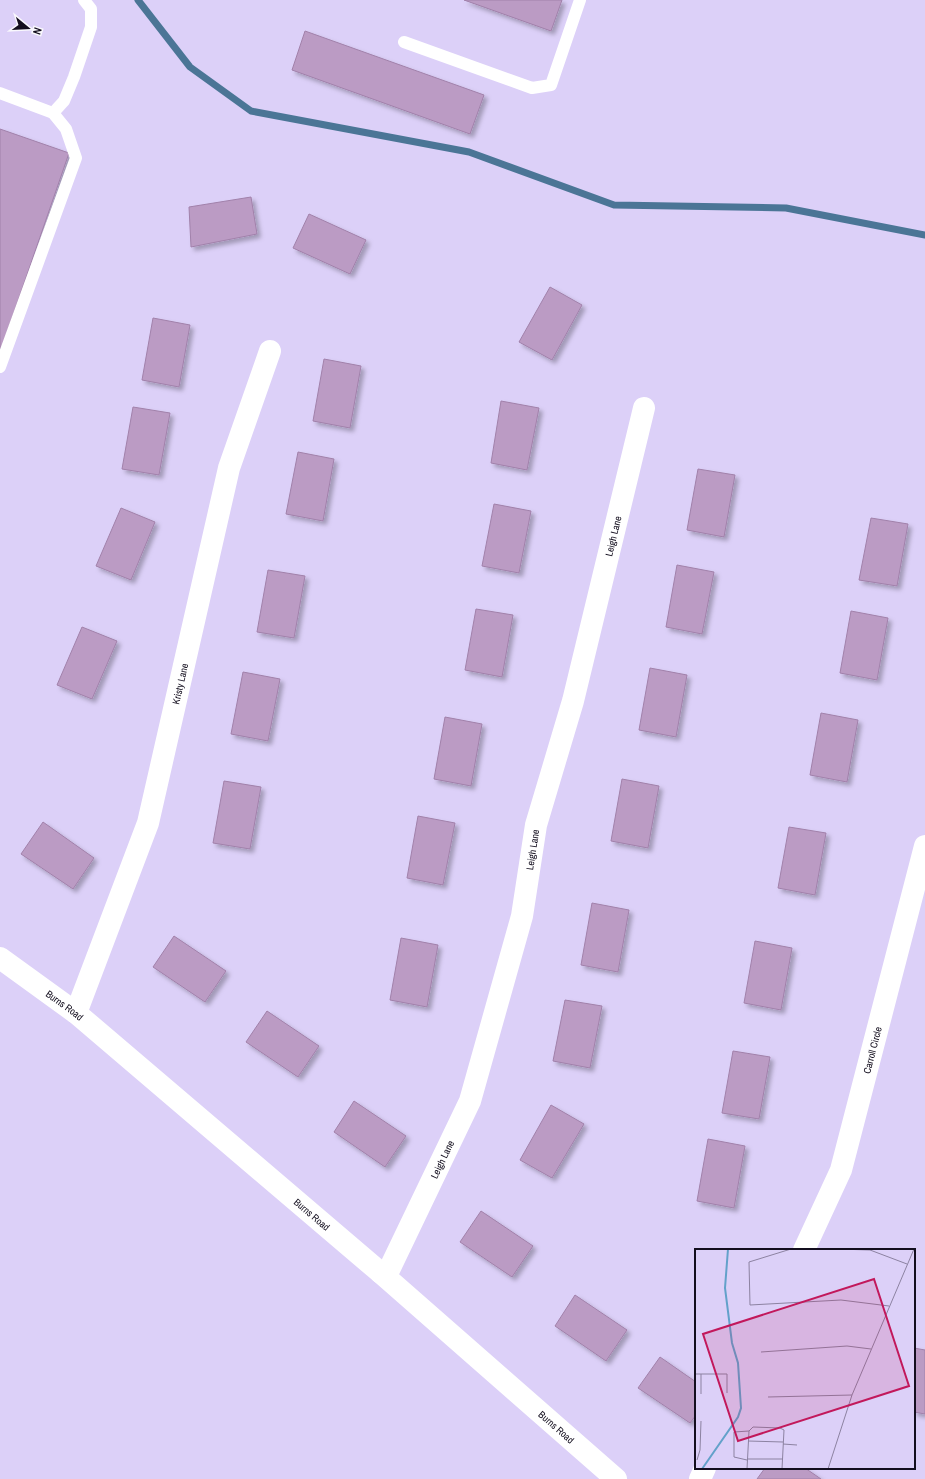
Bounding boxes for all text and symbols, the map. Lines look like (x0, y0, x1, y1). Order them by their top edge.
north arrow (8, 8, 48, 48)
text: N (30, 26, 45, 36)
street label: Leigh Lane (602, 514, 624, 558)
street label: Kristy Lane (169, 662, 191, 705)
street label: Leigh Lane (523, 828, 542, 871)
street label: Burns Road (43, 987, 86, 1023)
street label: Carroll Circle (860, 1025, 884, 1075)
street label: Leigh Lane (427, 1138, 457, 1181)
street label: Burns Road (291, 1195, 333, 1233)
inset map (695, 1249, 915, 1469)
street label: Burns Road (536, 1408, 577, 1446)

